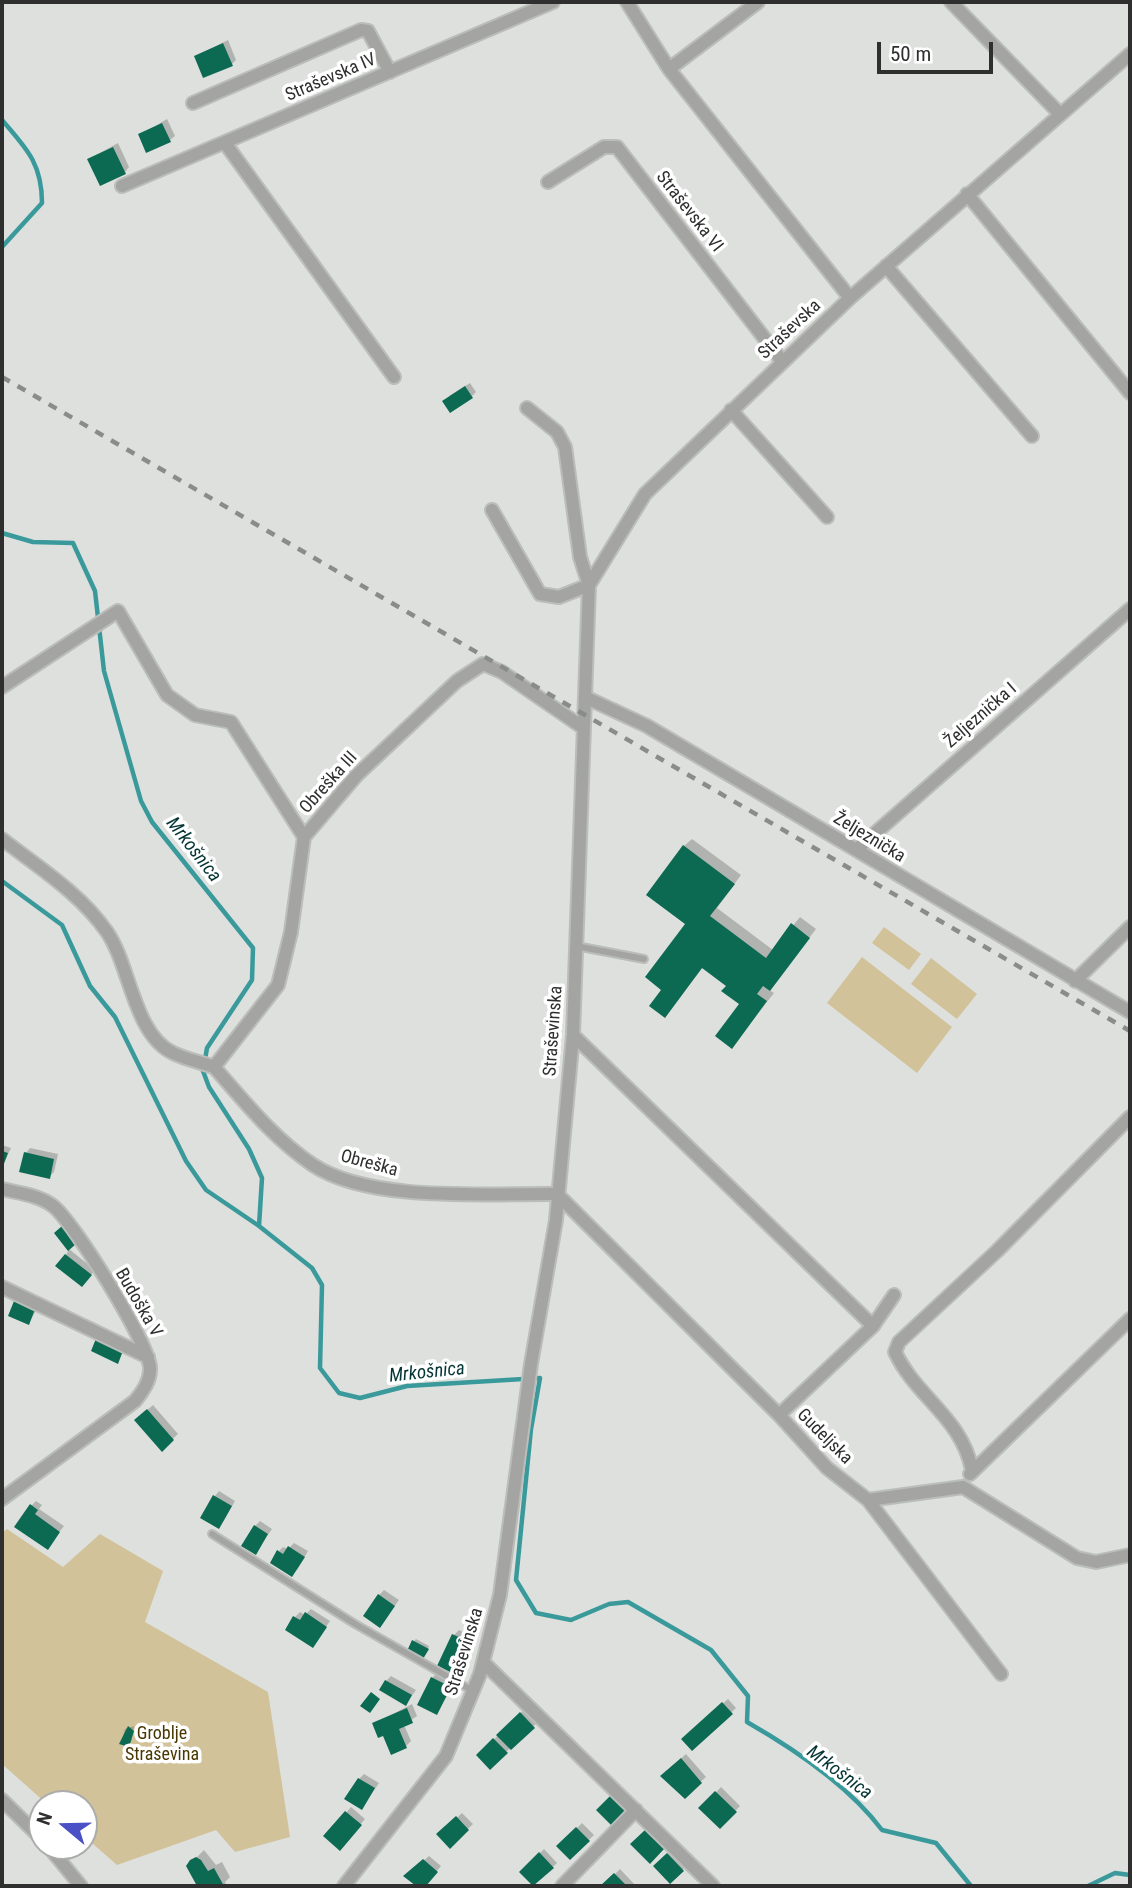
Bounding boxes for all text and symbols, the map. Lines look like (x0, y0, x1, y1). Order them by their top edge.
scale bar (880, 28, 996, 72)
text: 50 m (890, 42, 931, 66)
street label: Straševska IV (282, 49, 380, 107)
street label: Straševska VI (651, 167, 727, 257)
street label: Straševska (754, 296, 826, 364)
street label: Željeznička I (940, 679, 1022, 753)
street label: Obreška III (296, 748, 362, 818)
street label: Željeznička (829, 808, 909, 868)
water label: Mrkošnica (161, 813, 225, 887)
street label: Straševinska (540, 985, 568, 1077)
street label: Obreška (338, 1146, 400, 1182)
street label: Budoška V (110, 1265, 166, 1341)
water label: Mrkošnica (388, 1358, 466, 1388)
street label: Gudeljska (792, 1405, 856, 1469)
street label: Straševinska (441, 1606, 489, 1698)
park label: Groblje Straševina (125, 1723, 199, 1766)
water label: Mrkošnica (802, 1741, 876, 1805)
north arrow (28, 1790, 98, 1860)
text: N (32, 1809, 57, 1828)

